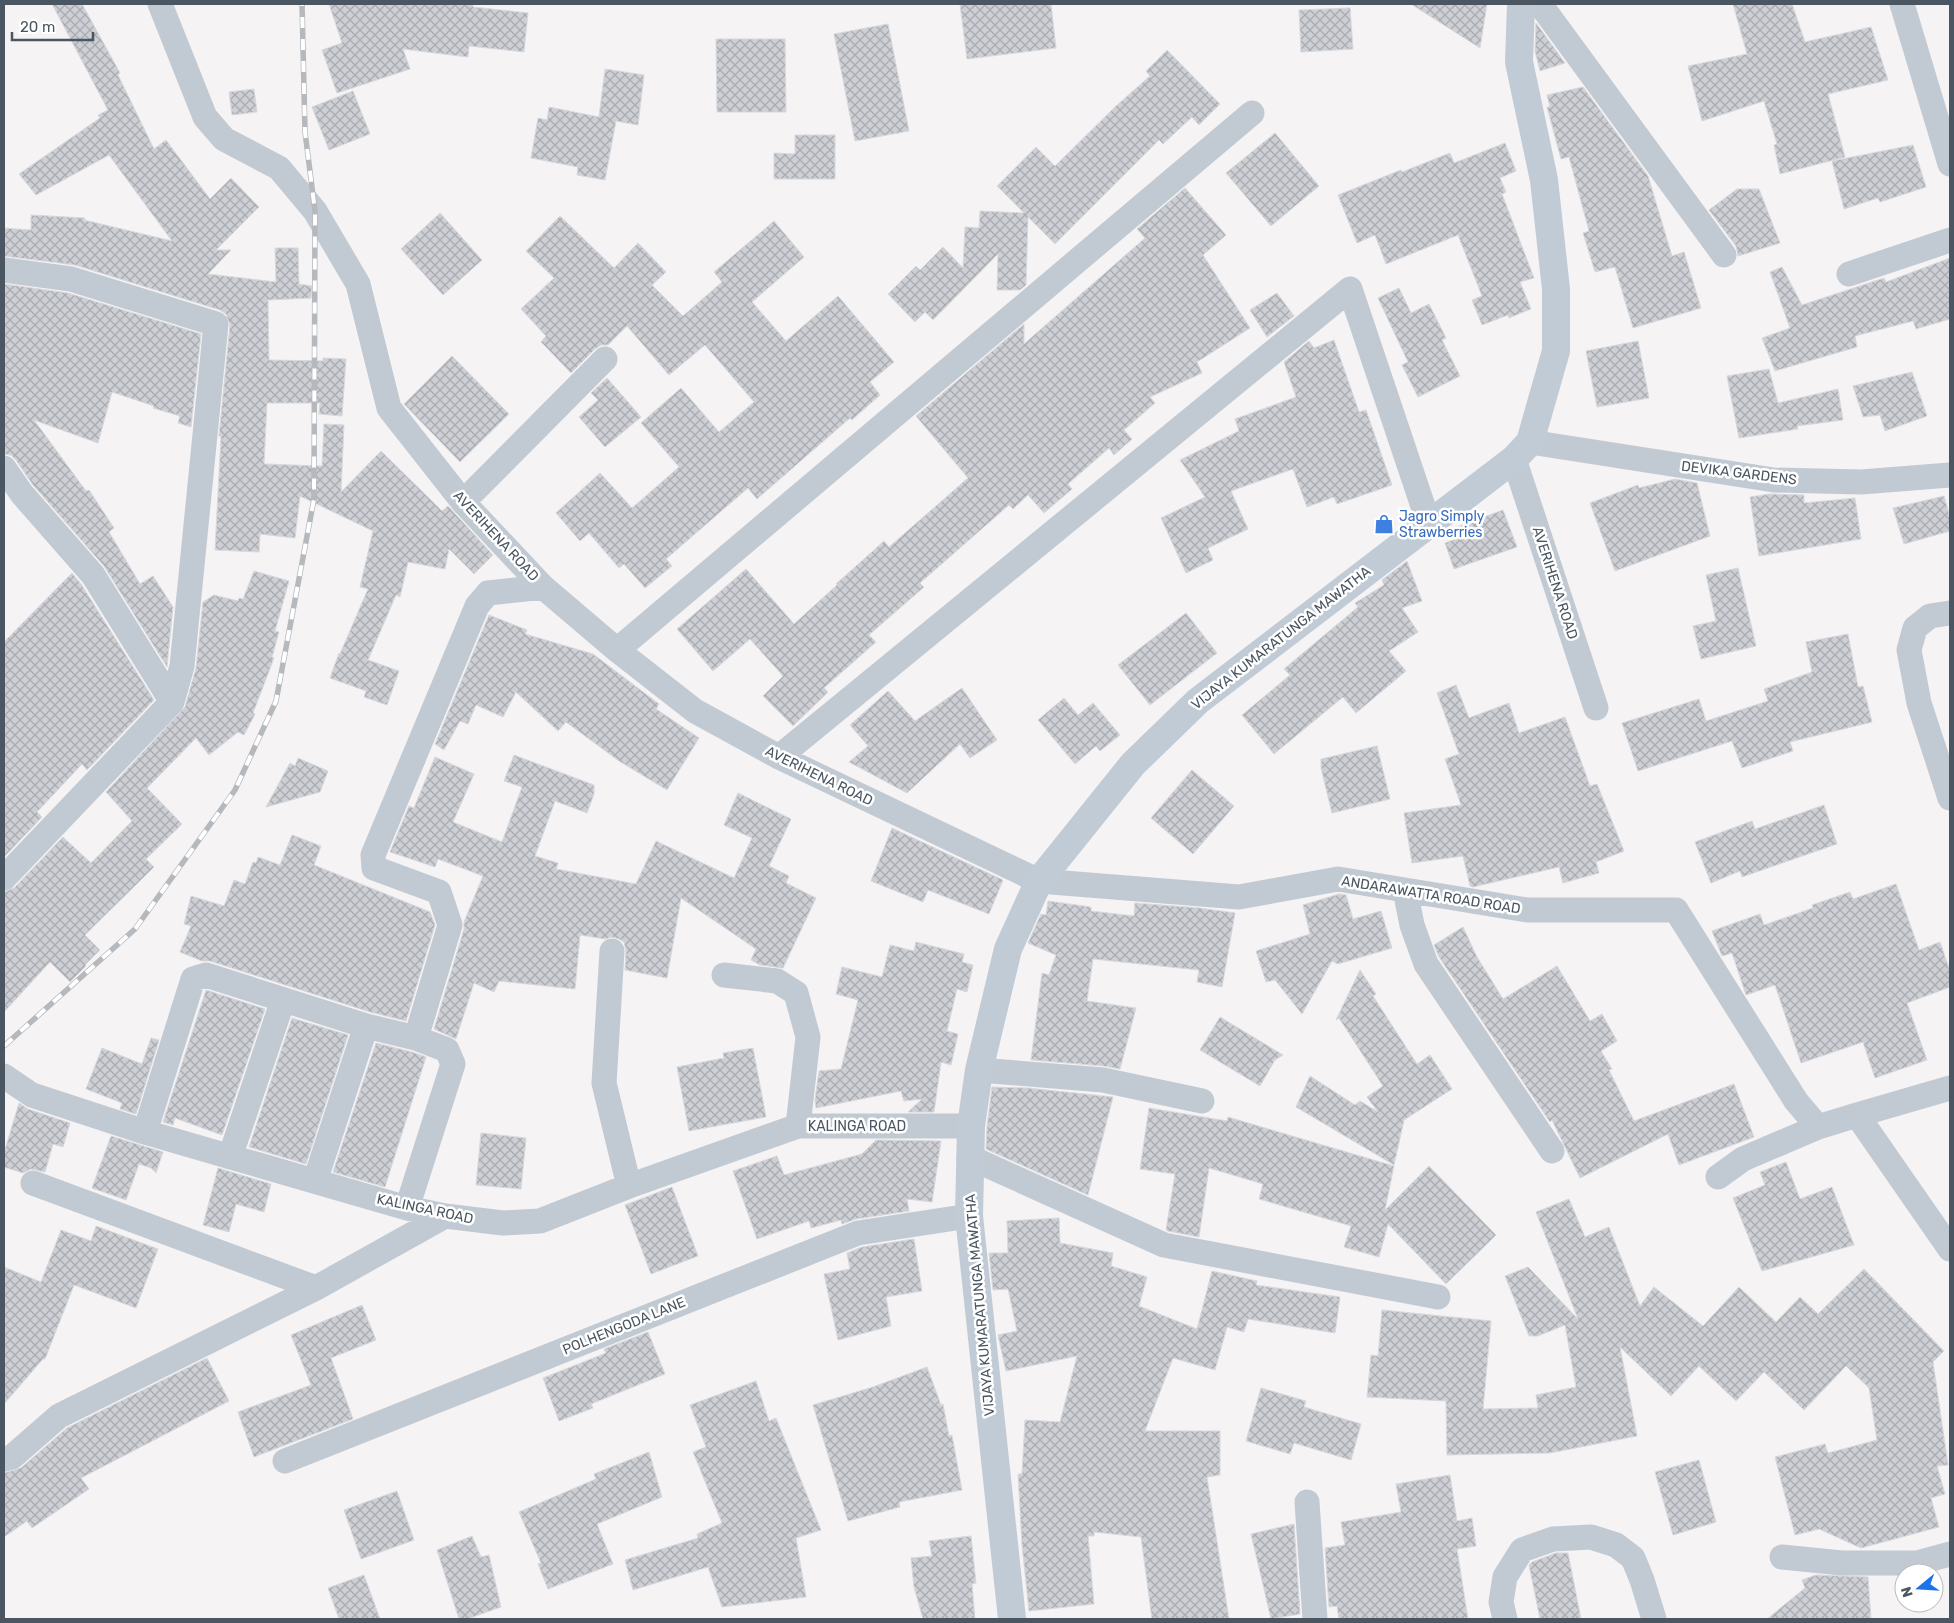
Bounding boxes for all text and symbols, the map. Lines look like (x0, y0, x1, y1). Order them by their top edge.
scale bar (12, 10, 94, 42)
text: 20 m (20, 18, 55, 36)
street label: DEVIKA GARDENS (1680, 457, 1798, 489)
street label: AVERIHENA ROAD (450, 487, 542, 585)
place label: Jagro Simply Strawberries (1399, 508, 1485, 541)
shop icon: Jagro Simply Strawberries (1373, 513, 1395, 535)
street label: AVERIHENA ROAD (1529, 525, 1581, 641)
street label: VIJAYA KUMARATUNGA MAWATHA (1188, 562, 1375, 713)
street label: AVERIHENA ROAD (762, 743, 876, 809)
street label: ANDARAWATTA ROAD ROAD (1340, 872, 1522, 918)
street label: KALINGA ROAD (808, 1118, 906, 1135)
street label: KALINGA ROAD (375, 1190, 475, 1228)
street label: VIJAYA KUMARATUNGA MAWATHA (962, 1193, 998, 1417)
street label: POLHENGODA LANE (560, 1294, 688, 1358)
north arrow (1894, 1563, 1944, 1613)
text: N (1897, 1584, 1917, 1599)

